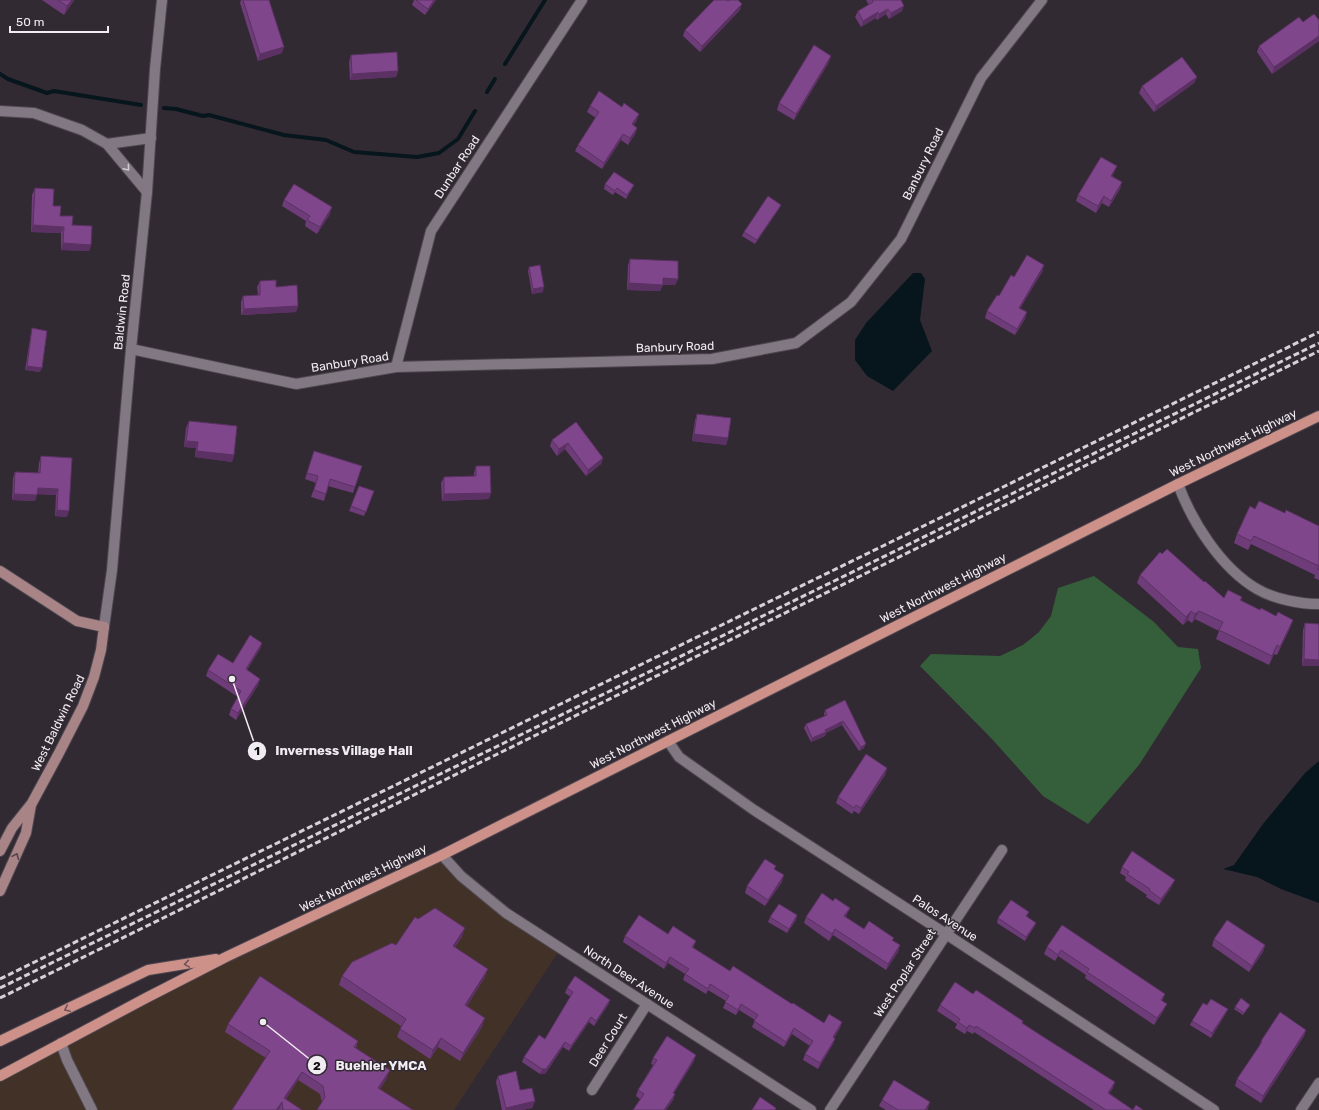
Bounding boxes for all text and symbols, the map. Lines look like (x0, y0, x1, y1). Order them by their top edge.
scale bar (10, 8, 108, 34)
text: 50 m (16, 15, 44, 29)
street label: Banbury Road (899, 126, 947, 202)
street label: Dunbar Road (431, 133, 483, 201)
one-way arrow (123, 163, 130, 171)
street label: Baldwin Road (111, 274, 133, 350)
street label: Banbury Road (636, 339, 714, 355)
street label: Banbury Road (310, 349, 390, 375)
street label: West Northwest Highway (1167, 406, 1299, 480)
street label: West Northwest Highway (878, 550, 1009, 626)
street label: West Baldwin Road (29, 672, 87, 774)
street label: West Northwest Highway (588, 696, 719, 772)
callout: Inverness Village Hall (247, 738, 421, 763)
text: Inverness Village Hall (275, 743, 413, 758)
text: 1 (254, 744, 260, 758)
street label: West Northwest Highway (297, 841, 429, 915)
one-way arrow (11, 852, 19, 860)
street label: Palos Avenue (910, 892, 980, 944)
street label: West Poplar Street (871, 926, 939, 1020)
street label: North Deer Avenue (581, 942, 677, 1012)
one-way arrow (184, 959, 190, 968)
one-way arrow (63, 1004, 71, 1012)
street label: Deer Court (586, 1010, 630, 1069)
callout: Buehler YMCA (307, 1053, 435, 1078)
text: Buehler YMCA (335, 1058, 427, 1073)
text: 2 (313, 1059, 321, 1073)

